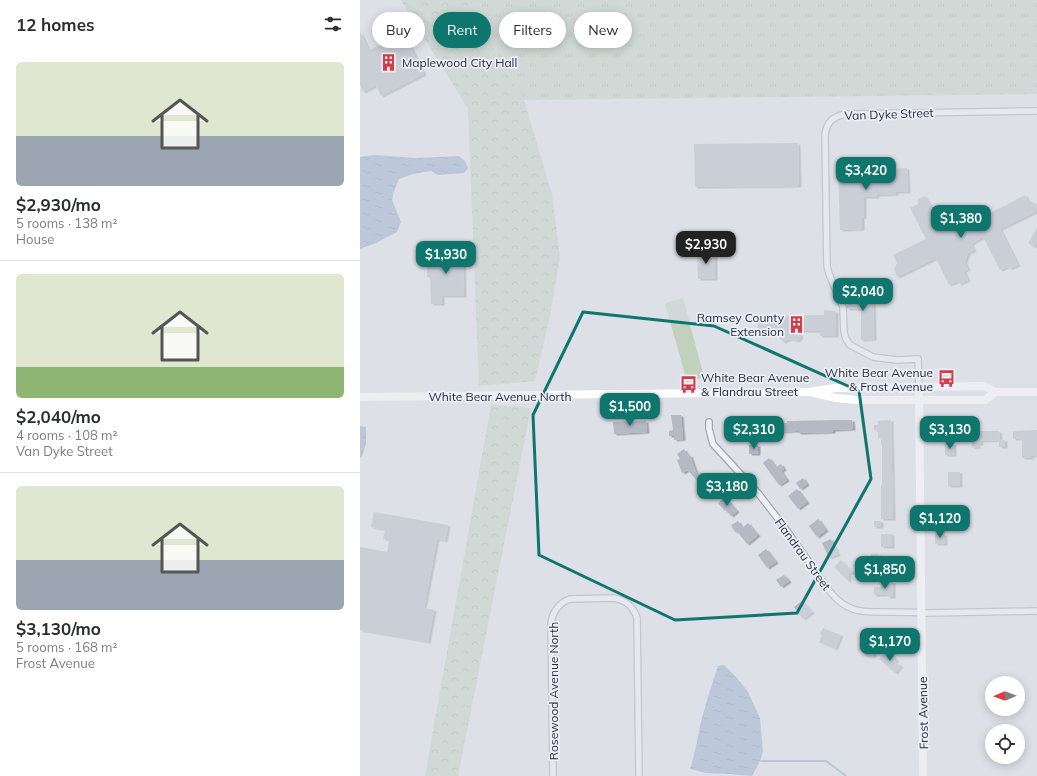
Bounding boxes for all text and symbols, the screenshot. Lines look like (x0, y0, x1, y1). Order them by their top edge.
chip: Buy (372, 12, 425, 48)
chip: Rent (433, 12, 491, 48)
chip: Filters (499, 12, 566, 48)
chip: New (574, 12, 632, 48)
icon: filters (322, 13, 344, 35)
text: 12 homes (16, 14, 95, 35)
building icon: Maplewood City Hall (379, 52, 399, 72)
place label: Maplewood City Hall (402, 55, 517, 70)
icon: home (144, 88, 216, 160)
street label: Van Dyke Street (844, 105, 934, 123)
pin: $3,420 (833, 157, 899, 191)
text: $3,420 (845, 162, 887, 178)
text: $2,930/mo (16, 194, 101, 215)
pin: $1,380 (928, 205, 994, 239)
text: $1,380 (940, 210, 982, 226)
text: 5 rooms · 138 m² (16, 215, 117, 231)
text: House (16, 231, 54, 247)
pin: $2,930 (673, 231, 739, 265)
text: $2,930 (685, 236, 727, 252)
pin: $1,930 (413, 241, 479, 275)
text: $1,930 (425, 246, 467, 262)
pin: $2,040 (830, 278, 896, 312)
text: $2,040 (842, 283, 884, 299)
icon: home (144, 300, 216, 372)
place label: Ramsey County Extension (697, 310, 785, 339)
building icon: Ramsey County Extension (787, 314, 807, 334)
place label: White Bear Avenue & Frost Avenue (825, 365, 933, 394)
bus stop icon: White Bear Avenue & Frost Avenue (936, 369, 956, 389)
place label: White Bear Avenue & Flandrau Street (701, 370, 809, 399)
bus stop icon: White Bear Avenue & Flandrau Street (678, 374, 698, 394)
street label: White Bear Avenue North (428, 389, 572, 404)
pin: $1,500 (597, 393, 663, 427)
text: $1,500 (609, 398, 651, 414)
text: $2,040/mo (16, 406, 101, 427)
pin: $2,310 (721, 416, 787, 450)
pin: $3,130 (917, 416, 983, 450)
text: $2,310 (733, 421, 775, 437)
text: $3,130 (929, 421, 971, 437)
text: 4 rooms · 108 m² (16, 427, 117, 443)
text: Van Dyke Street (16, 443, 113, 459)
pin: $3,180 (694, 473, 760, 507)
text: $3,180 (706, 478, 748, 494)
pin: $1,120 (907, 505, 973, 539)
text: $1,120 (919, 510, 961, 526)
icon: home (144, 512, 216, 584)
street label: Flandrau Street (772, 515, 834, 593)
pin: $1,850 (852, 556, 918, 590)
text: $1,850 (864, 561, 906, 577)
text: $3,130/mo (16, 618, 101, 639)
street label: Rosewood Avenue North (546, 622, 561, 760)
pin: $1,170 (857, 628, 923, 662)
text: $1,170 (869, 633, 911, 649)
text: 5 rooms · 168 m² (16, 639, 117, 655)
text: Frost Avenue (16, 655, 95, 671)
street label: Frost Avenue (915, 676, 931, 750)
north arrow (985, 676, 1025, 716)
map controls (985, 676, 1025, 764)
button: locate (985, 724, 1025, 764)

